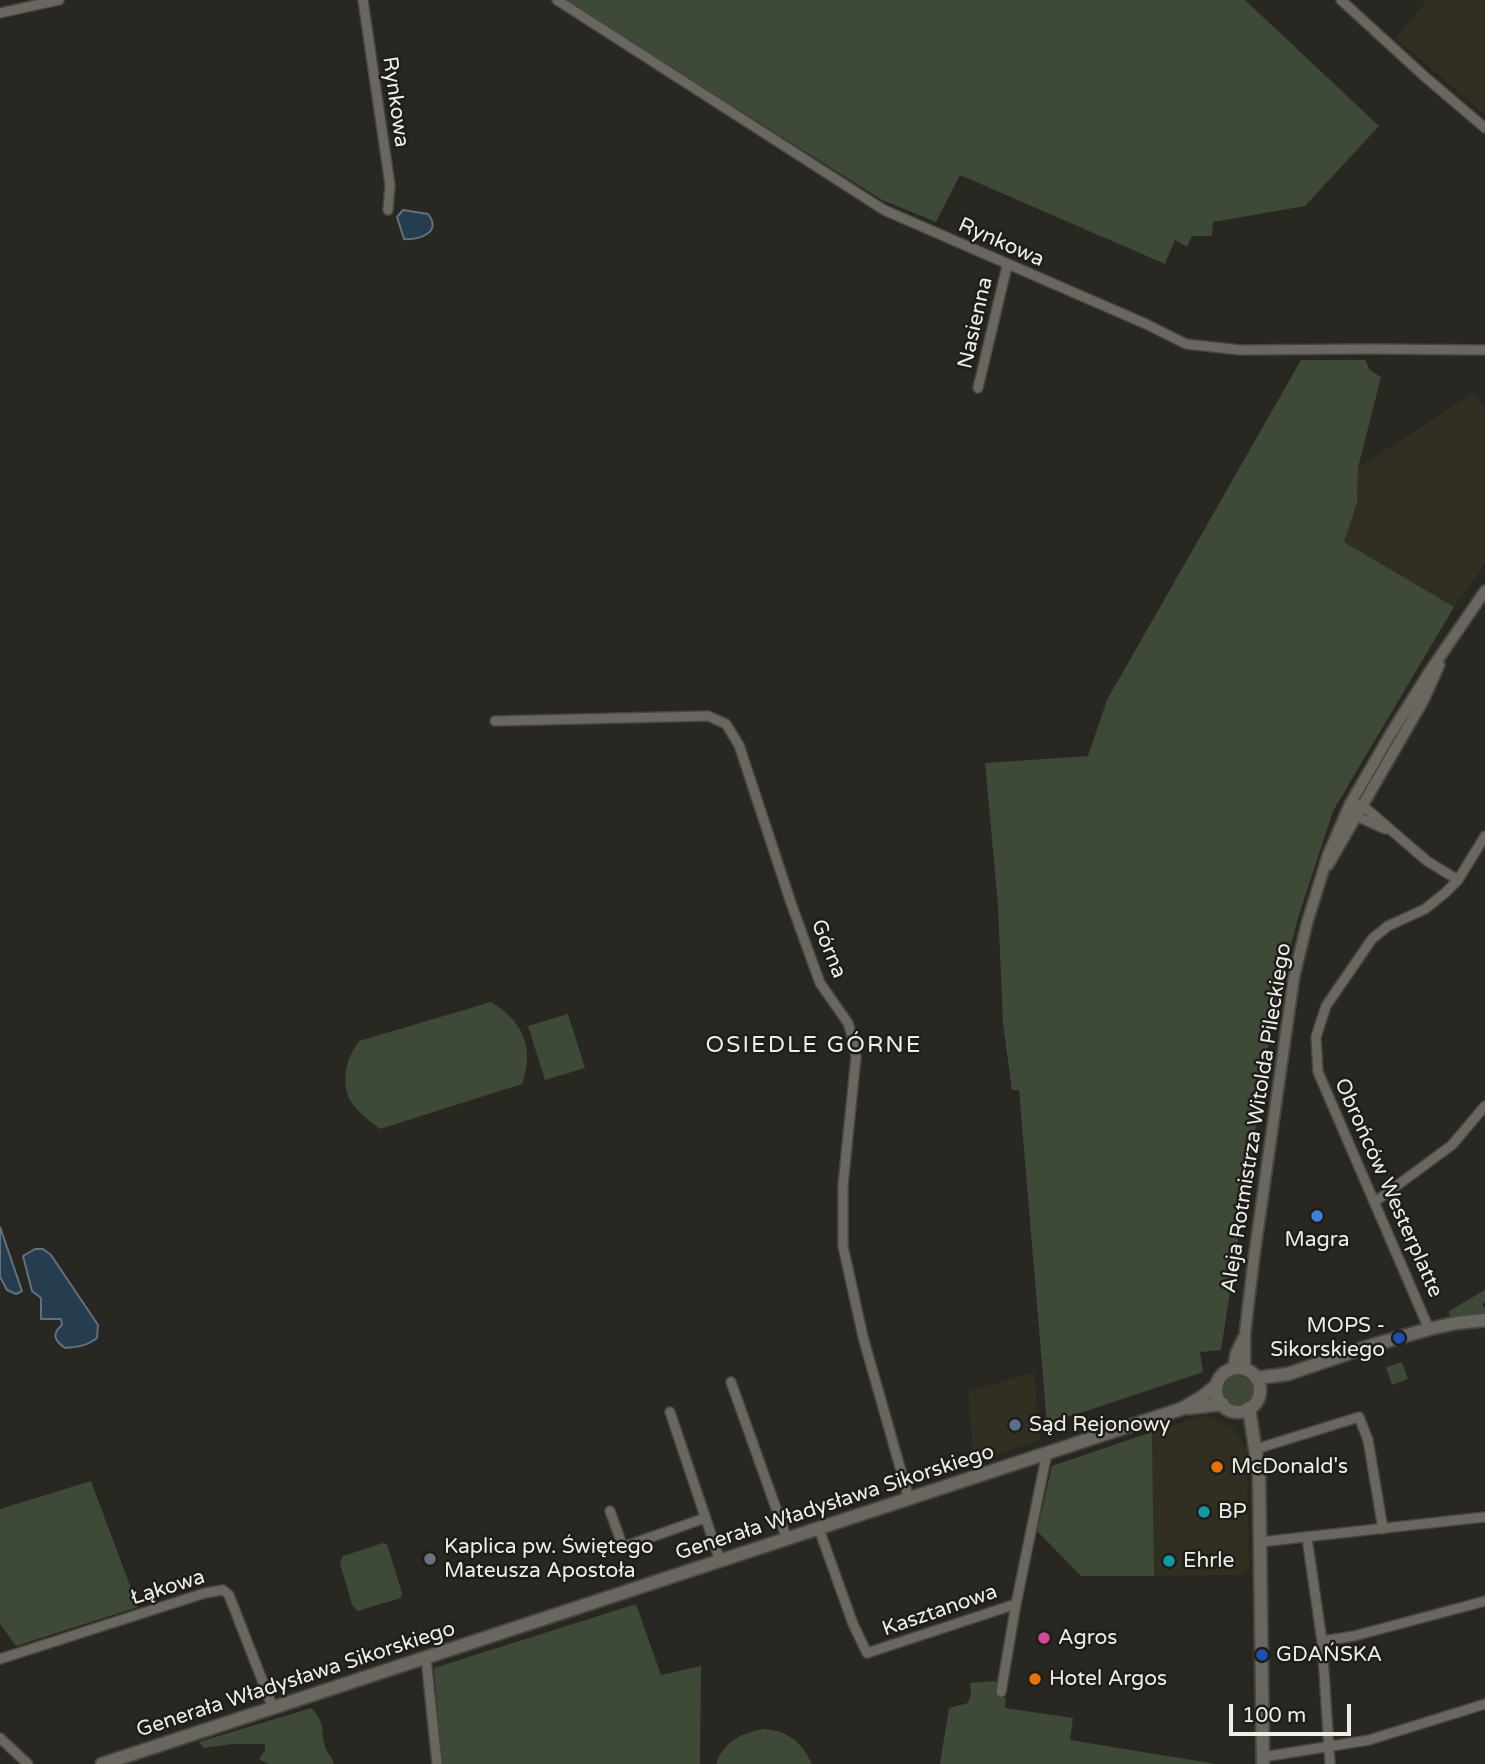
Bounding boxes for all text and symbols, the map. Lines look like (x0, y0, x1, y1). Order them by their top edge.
street label: Rynkowa (376, 55, 414, 149)
street label: Rynkowa (954, 213, 1048, 273)
street label: Nasienna (953, 275, 999, 371)
street label: Górna (805, 916, 851, 982)
street label: Aleja Rotmistrza Witolda Pileckiego (1217, 941, 1297, 1295)
district label: OSIEDLE GÓRNE (707, 1032, 921, 1060)
street label: Obrońców Westerplatte (1328, 1075, 1448, 1301)
marker: Magra (1309, 1208, 1325, 1224)
place label: Magra (1284, 1227, 1350, 1253)
place label: MOPS - Sikorskiego (1270, 1313, 1385, 1363)
marker: MOPS - Sikorskiego (1391, 1330, 1407, 1346)
place label: Sąd Rejonowy (1029, 1412, 1171, 1438)
marker: Sąd Rejonowy (1007, 1417, 1023, 1433)
street label: Generała Władysława Sikorskiego (672, 1439, 998, 1567)
place label: McDonald's (1231, 1454, 1348, 1480)
marker: McDonald's (1209, 1459, 1225, 1475)
place label: BP (1218, 1499, 1247, 1525)
marker: BP (1196, 1504, 1212, 1520)
place label: Kaplica pw. Świętego Mateusza Apostoła (444, 1534, 654, 1584)
place label: Ehrle (1183, 1548, 1234, 1574)
marker: Kaplica pw. Świętego Mateusza Apostoła (422, 1551, 438, 1567)
marker: Ehrle (1161, 1553, 1177, 1569)
street label: Łąkowa (128, 1565, 208, 1611)
street label: Kasztanowa (879, 1580, 1001, 1642)
street label: Generała Władysława Sikorskiego (133, 1616, 459, 1744)
place label: Agros (1058, 1625, 1117, 1651)
marker: Agros (1036, 1630, 1052, 1646)
place label: GDAŃSKA (1276, 1642, 1382, 1668)
marker: GDAŃSKA (1254, 1647, 1270, 1663)
place label: Hotel Argos (1049, 1666, 1167, 1692)
marker: Hotel Argos (1027, 1671, 1043, 1687)
scale bar (1233, 1690, 1356, 1734)
text: 100 m (1242, 1703, 1306, 1728)

